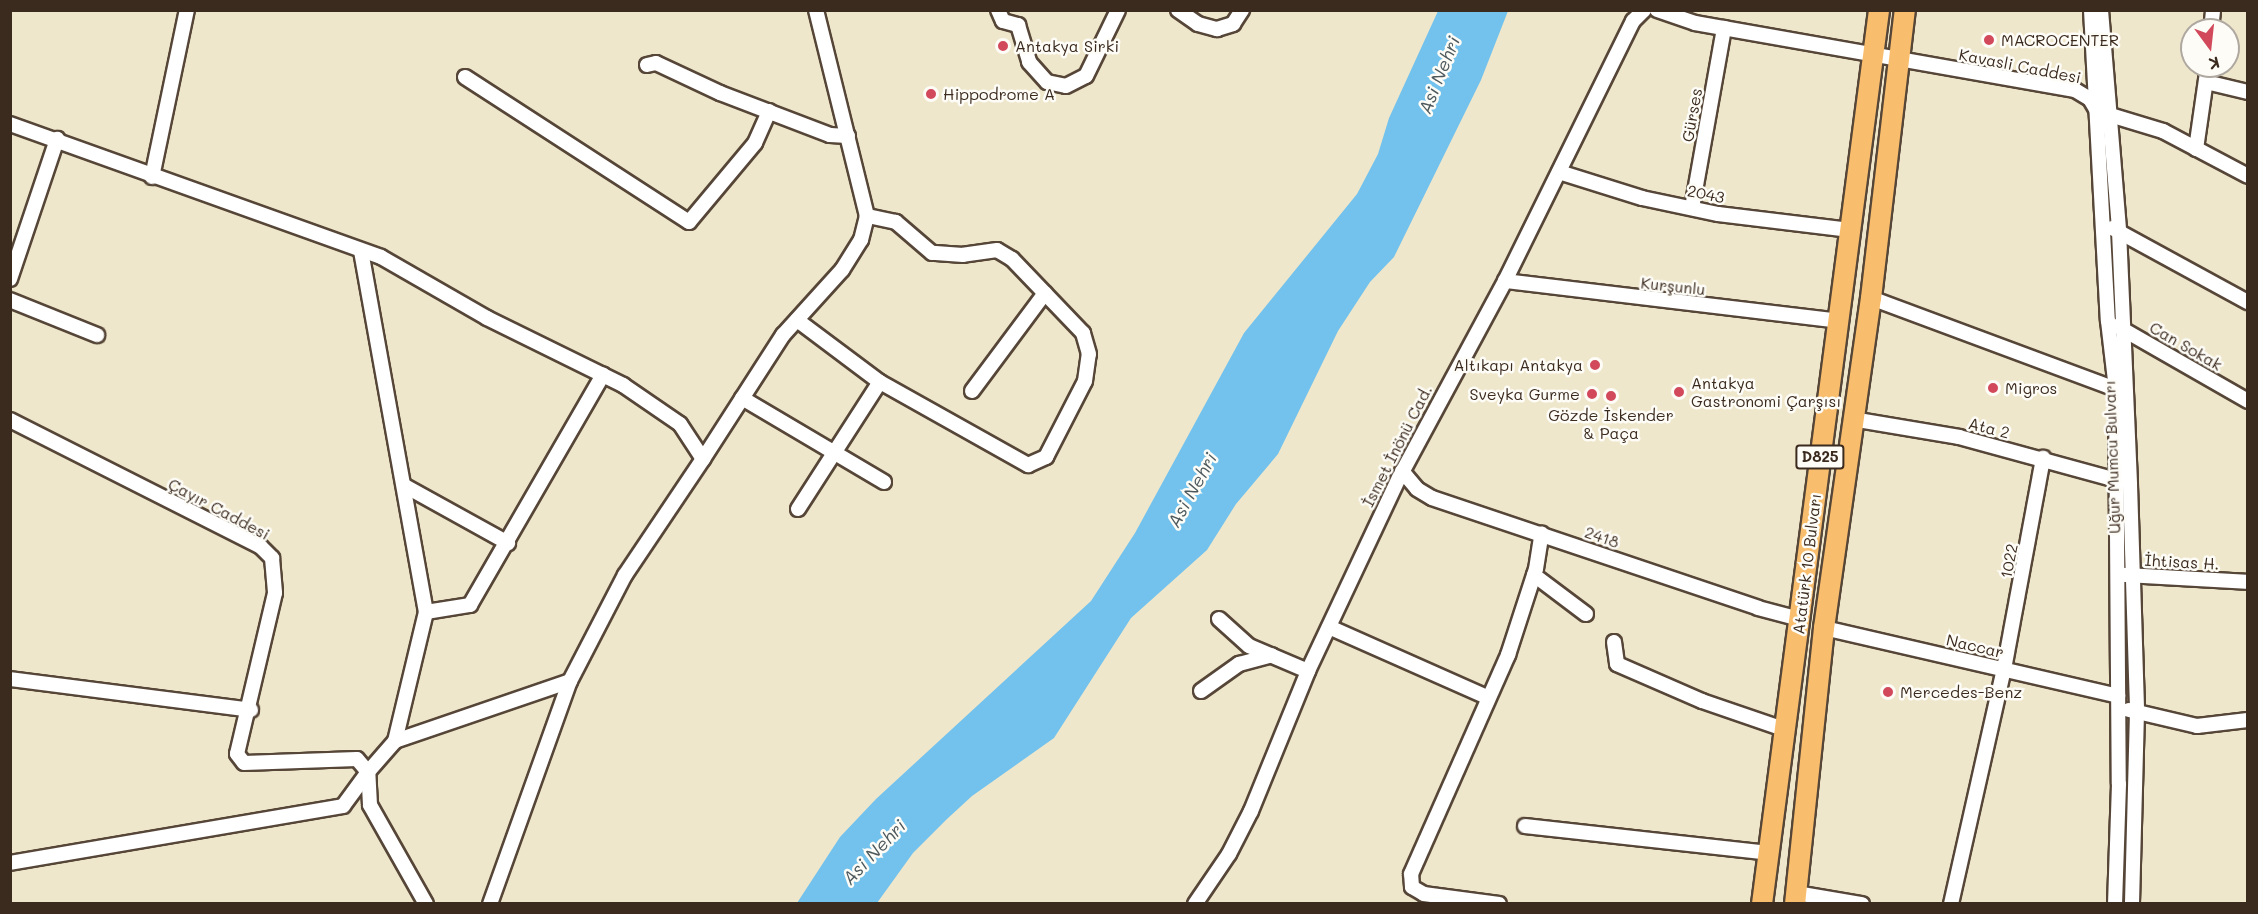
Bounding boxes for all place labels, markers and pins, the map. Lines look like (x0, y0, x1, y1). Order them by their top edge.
place label: MACROCENTER (2001, 30, 2119, 50)
marker: MACROCENTER (1982, 33, 1996, 47)
place label: Antakya Sirki (1015, 36, 1119, 56)
marker: Antakya Sirki (996, 39, 1010, 53)
place label: Hippodrome A (943, 84, 1055, 104)
marker: Hippodrome A (924, 87, 938, 101)
place label: Altıkapı Antakya (1454, 355, 1583, 375)
marker: Altıkapı Antakya (1588, 358, 1602, 372)
place label: Antakya Gastronomi Çarşısı (1691, 373, 1841, 411)
place label: Migros (2005, 378, 2057, 398)
marker: Migros (1986, 381, 2000, 395)
place label: Sveyka Gurme (1469, 384, 1580, 404)
marker: Antakya Gastronomi Çarşısı (1672, 385, 1686, 399)
marker: Sveyka Gurme (1585, 387, 1599, 401)
marker: Gözde İskender & Paça (1604, 389, 1618, 403)
place label: Gözde İskender & Paça (1548, 405, 1674, 443)
place label: Mercedes-Benz (1900, 682, 2022, 702)
marker: Mercedes-Benz (1881, 685, 1895, 699)

